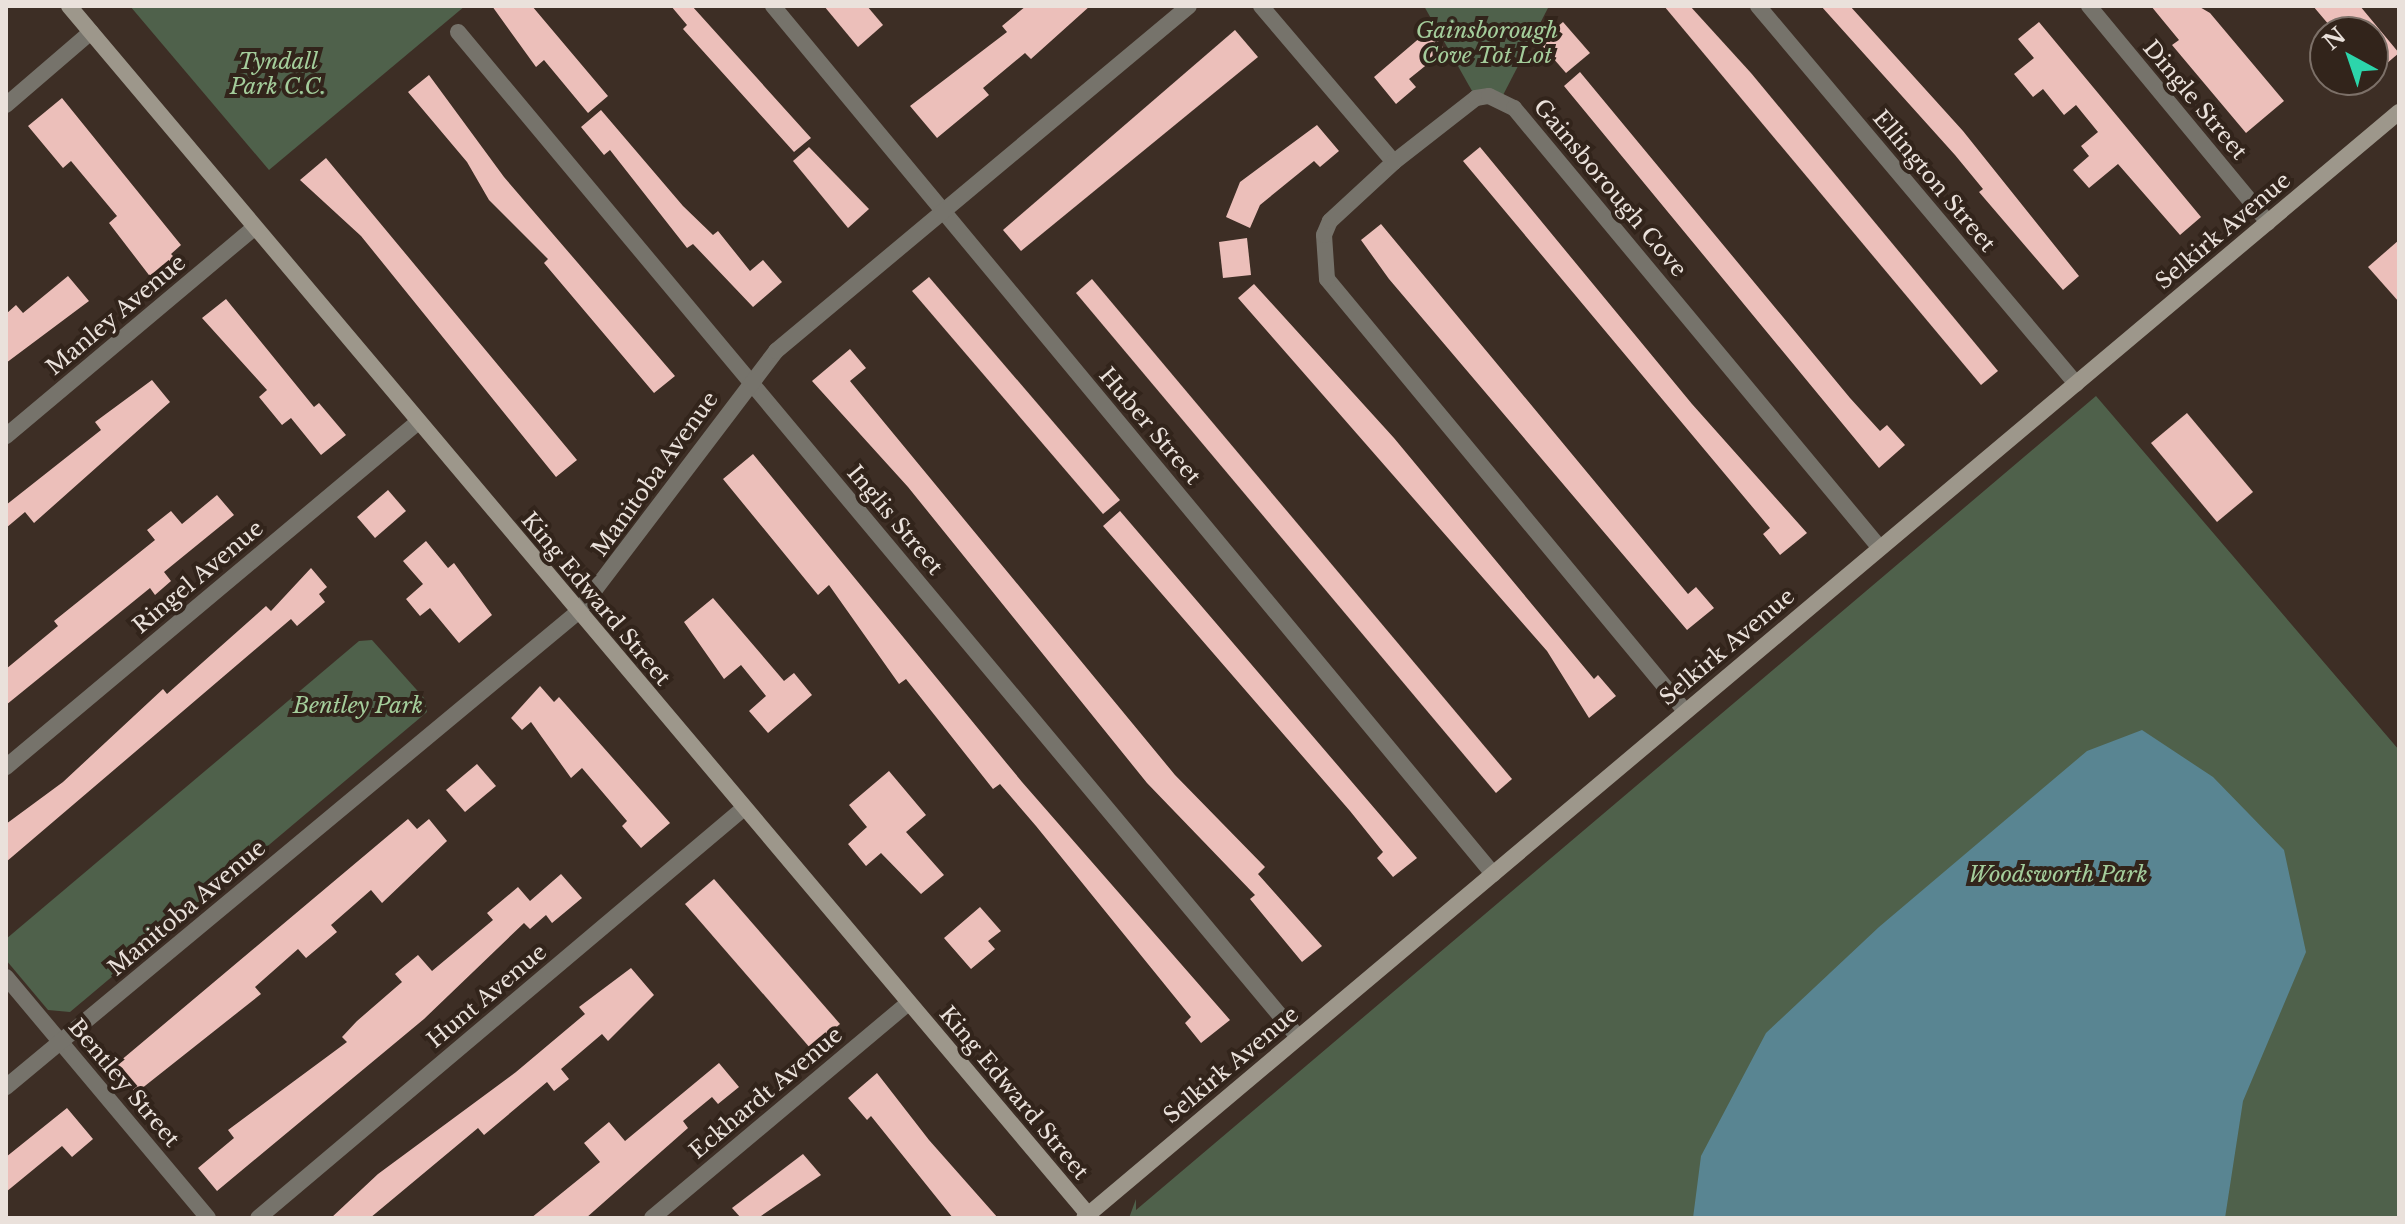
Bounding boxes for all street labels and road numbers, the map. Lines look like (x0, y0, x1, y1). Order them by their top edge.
street label: Dingle Street (2137, 35, 2253, 165)
street label: Gainsborough Cove (1528, 94, 1692, 282)
street label: Ellington Street (1867, 105, 2001, 257)
street label: Selkirk Avenue (2150, 167, 2296, 295)
street label: Manley Avenue (41, 249, 191, 381)
street label: Huber Street (1093, 362, 1207, 490)
street label: Manitoba Avenue (586, 386, 724, 562)
street label: Inglis Street (842, 460, 948, 580)
street label: King Edward Street (516, 507, 676, 691)
street label: Ringel Avenue (127, 515, 269, 639)
street label: Selkirk Avenue (1654, 583, 1800, 711)
street label: Manitoba Avenue (103, 834, 271, 982)
street label: Hunt Avenue (422, 938, 552, 1054)
street label: King Edward Street (934, 1001, 1094, 1185)
street label: Selkirk Avenue (1158, 1001, 1304, 1129)
street label: Bentley Street (63, 1014, 185, 1152)
street label: Eckhardt Avenue (684, 1021, 848, 1165)

